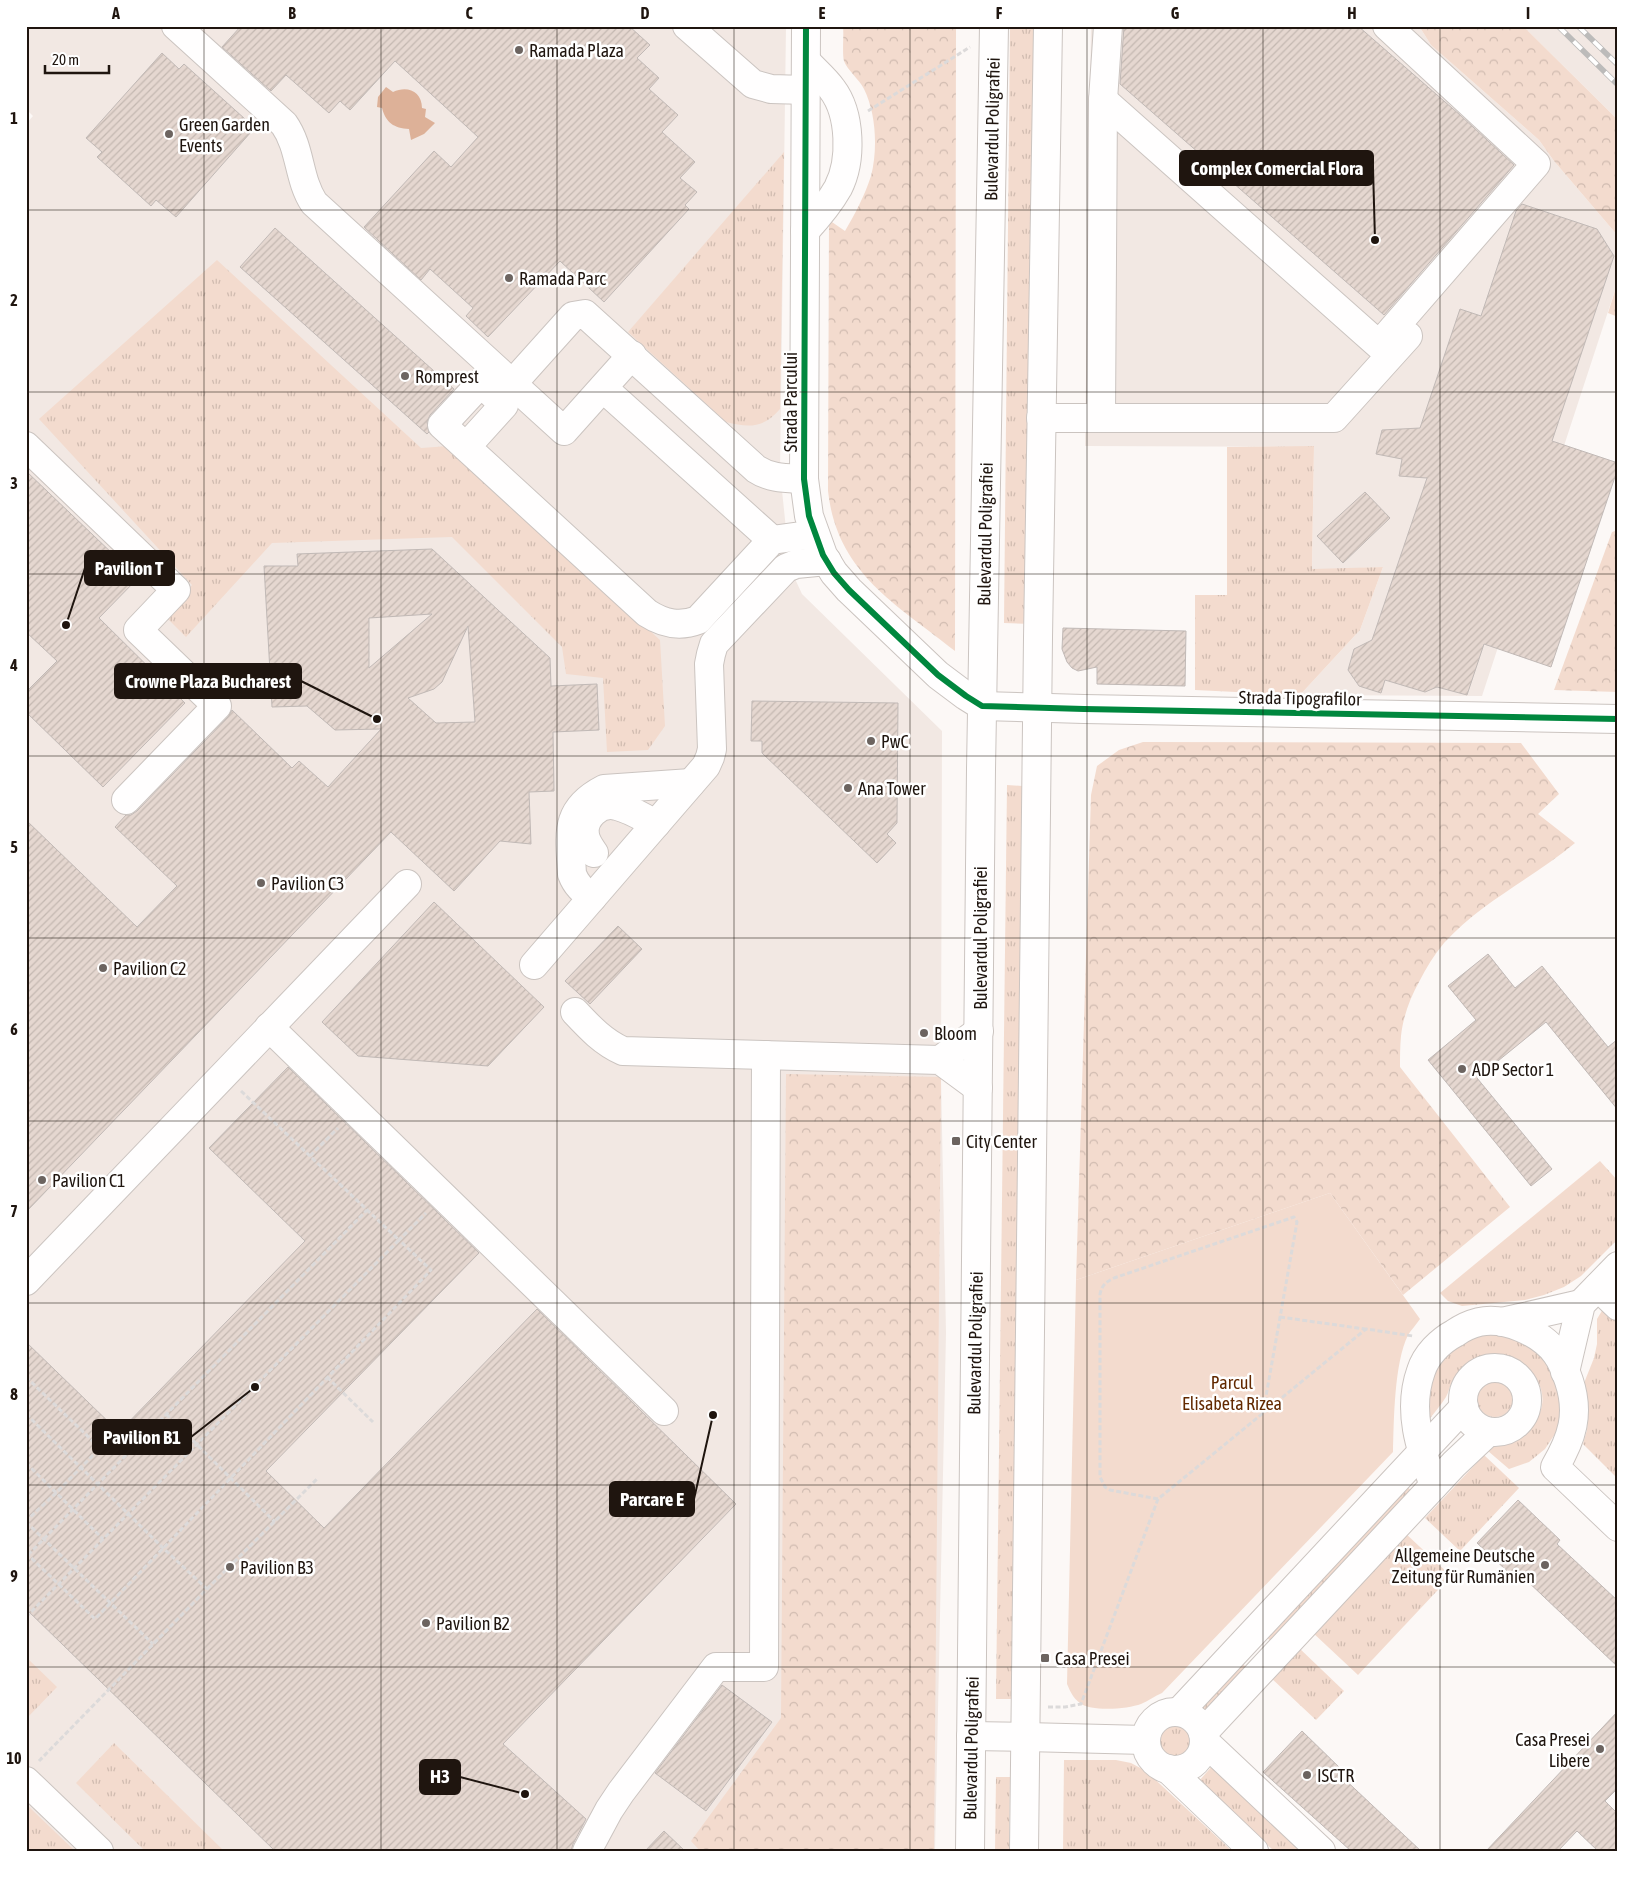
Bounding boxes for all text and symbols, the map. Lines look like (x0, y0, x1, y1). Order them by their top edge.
text: A (111, 4, 120, 22)
text: B (288, 4, 296, 22)
text: C (465, 4, 473, 22)
text: D (641, 4, 650, 22)
text: E (819, 4, 826, 22)
text: F (996, 4, 1003, 22)
text: G (1171, 4, 1180, 22)
text: H (1347, 4, 1357, 22)
text: I (1526, 4, 1530, 22)
place label: Ramada Plaza (529, 40, 624, 61)
scale bar (45, 42, 109, 74)
marker: Ramada Plaza (513, 44, 525, 56)
text: 20 m (52, 51, 79, 68)
street label: Bulevardul Poligrafiei (980, 57, 1004, 201)
text: 1 (10, 109, 18, 127)
place label: Green Garden Events (179, 114, 270, 156)
marker: Green Garden Events (163, 128, 175, 140)
callout: Complex Comercial Flora (1180, 151, 1373, 185)
text: Complex Comercial Flora (1191, 157, 1363, 179)
place label: Ramada Parc (519, 268, 606, 289)
marker: Ramada Parc (503, 272, 515, 284)
text: 2 (10, 291, 18, 309)
street label: Strada Parcului (780, 352, 801, 452)
place label: Romprest (415, 366, 479, 387)
marker: Romprest (399, 370, 411, 382)
street label: Bulevardul Poligrafiei (973, 462, 997, 606)
text: 3 (10, 474, 18, 492)
callout: Pavilion T (85, 551, 174, 585)
text: Pavilion T (95, 557, 164, 579)
text: 4 (9, 656, 18, 674)
callout: Crowne Plaza Bucharest (115, 664, 301, 698)
text: Crowne Plaza Bucharest (125, 670, 291, 692)
street label: Strada Tipografilor (1239, 686, 1362, 710)
place label: PwC (881, 731, 909, 752)
marker: PwC (865, 735, 877, 747)
place label: Ana Tower (858, 778, 926, 799)
marker: Ana Tower (842, 782, 854, 794)
text: 5 (10, 838, 18, 856)
street label: Bulevardul Poligrafiei (970, 866, 991, 1010)
place label: Pavilion C3 (271, 873, 345, 894)
marker: Pavilion C3 (255, 877, 267, 889)
place label: Pavilion C2 (113, 958, 187, 979)
marker: Pavilion C2 (97, 962, 109, 974)
text: 6 (10, 1020, 18, 1038)
place label: Bloom (934, 1023, 977, 1044)
marker: Bloom (918, 1027, 930, 1039)
place label: ADP Sector 1 (1472, 1059, 1554, 1080)
marker: ADP Sector 1 (1456, 1063, 1468, 1075)
place label: City Center (966, 1131, 1037, 1152)
marker: City Center (950, 1135, 962, 1147)
place label: Pavilion C1 (52, 1170, 126, 1191)
marker: Pavilion C1 (36, 1174, 48, 1186)
text: 7 (10, 1202, 18, 1220)
street label: Bulevardul Poligrafiei (963, 1271, 987, 1415)
park label: Parcul Elisabeta Rizea (1182, 1372, 1282, 1414)
text: 8 (10, 1385, 18, 1403)
callout: Pavilion B1 (93, 1420, 191, 1454)
text: Pavilion B1 (103, 1426, 181, 1448)
callout: Parcare E (610, 1482, 694, 1516)
text: Parcare E (620, 1488, 684, 1510)
place label: Allgemeine Deutsche Zeitung für Rumänien (1392, 1545, 1535, 1587)
place label: Pavilion B3 (240, 1557, 314, 1578)
marker: Allgemeine Deutsche Zeitung für Rumänien (1539, 1559, 1551, 1571)
marker: Pavilion B3 (224, 1561, 236, 1573)
text: 9 (10, 1567, 18, 1585)
place label: Pavilion B2 (436, 1613, 510, 1634)
marker: Pavilion B2 (420, 1617, 432, 1629)
place label: Casa Presei (1055, 1648, 1130, 1669)
marker: Casa Presei (1039, 1652, 1051, 1664)
street label: Bulevardul Poligrafiei (959, 1676, 983, 1820)
place label: Casa Presei Libere (1515, 1729, 1590, 1771)
marker: Casa Presei Libere (1594, 1743, 1606, 1755)
text: 10 (6, 1749, 22, 1767)
callout: H3 (420, 1760, 460, 1794)
text: H3 (430, 1765, 450, 1787)
place label: ISCTR (1317, 1765, 1354, 1786)
marker: ISCTR (1301, 1769, 1313, 1781)

